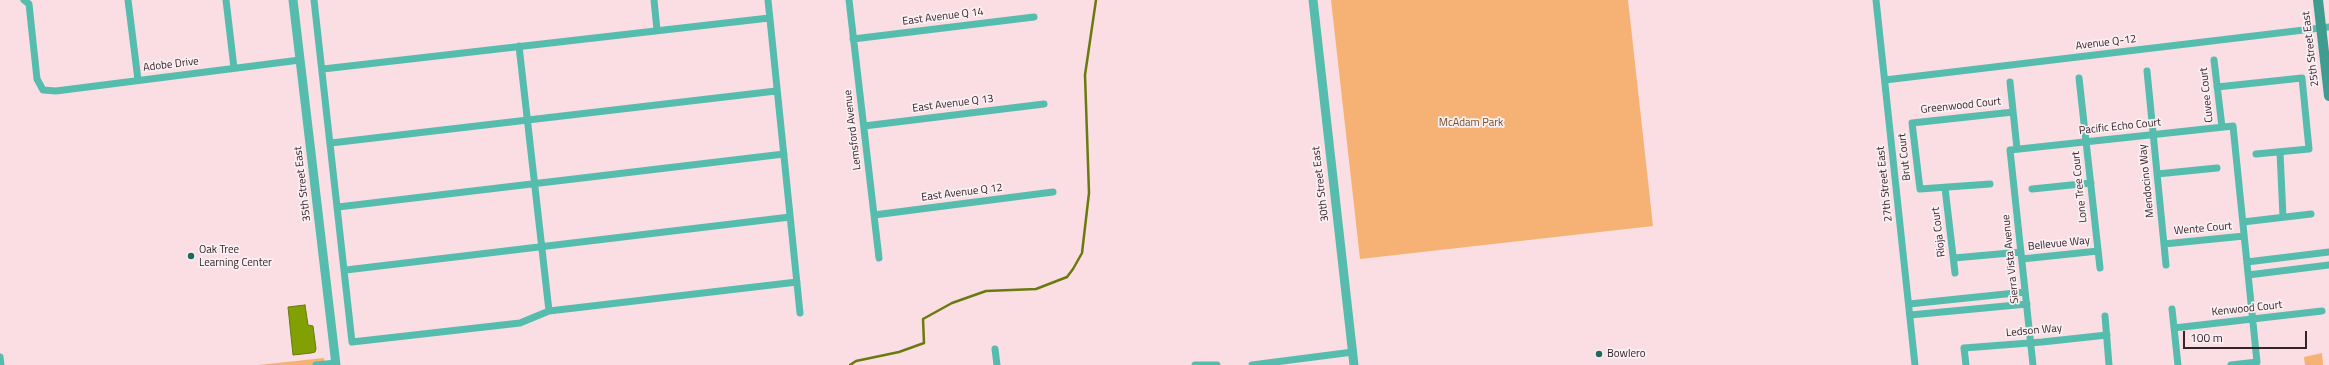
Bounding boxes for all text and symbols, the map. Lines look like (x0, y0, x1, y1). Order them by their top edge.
street label: East Avenue Q 14 (902, 5, 984, 29)
street label: 25th Street East (2300, 11, 2322, 87)
street label: Avenue Q-12 (2075, 33, 2137, 53)
street label: Adobe Drive (142, 55, 200, 75)
street label: Cuvee Court (2198, 67, 2216, 123)
street label: Lemsford Avenue (842, 89, 864, 171)
street label: East Avenue Q 13 (912, 92, 994, 116)
street label: Greenwood Court (1920, 95, 2002, 117)
park label: McAdam Park (1439, 116, 1503, 130)
street label: Pacific Echo Court (2078, 116, 2162, 138)
street label: Brut Court (1896, 132, 1914, 182)
street label: Mendocino Way (2137, 144, 2157, 218)
street label: 35th Street East (292, 146, 314, 222)
street label: 30th Street East (1310, 146, 1332, 222)
street label: 27th Street East (1874, 146, 1896, 222)
street label: Lone Tree Court (2070, 150, 2090, 224)
street label: East Avenue Q 12 (921, 181, 1003, 205)
street label: Rioja Court (1929, 206, 1949, 258)
street label: Sierra Vista Avenue (2000, 214, 2022, 304)
street label: Wente Court (2174, 220, 2232, 238)
street label: Bellevue Way (2027, 234, 2091, 254)
place label: Oak Tree Learning Center (199, 243, 272, 269)
marker: Oak Tree Learning Center (186, 251, 196, 261)
street label: Kenwood Court (2211, 299, 2283, 319)
street label: Ledson Way (2005, 322, 2063, 340)
scale bar (2185, 323, 2309, 349)
text: 100 m (2190, 328, 2223, 347)
place label: Bowlero (1607, 347, 1646, 361)
marker: Bowlero (1594, 349, 1604, 359)

